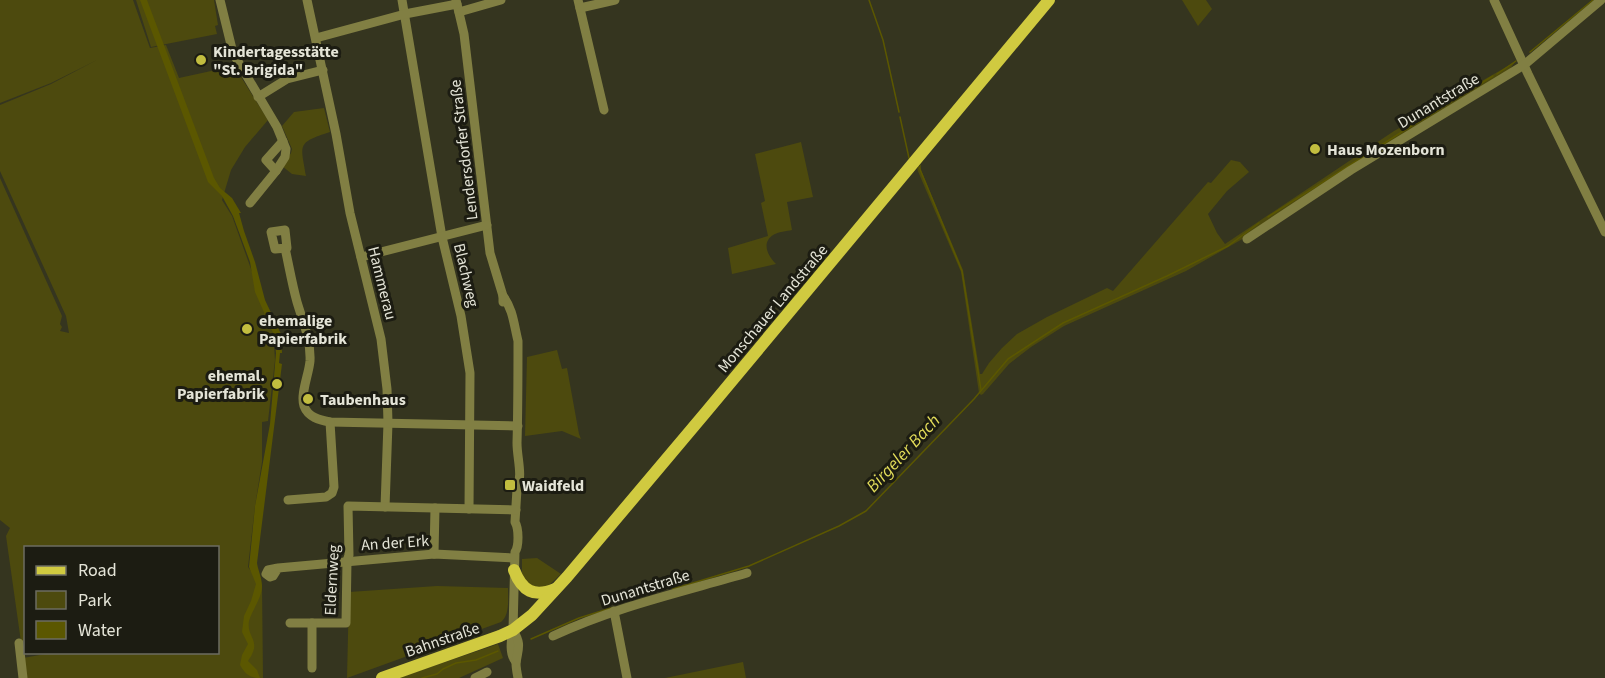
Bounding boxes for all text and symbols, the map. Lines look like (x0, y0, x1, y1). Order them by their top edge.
place label: Kindertagesstätte "St. Brigida" (213, 41, 339, 81)
marker: Kindertagesstätte "St. Brigida" (194, 53, 208, 67)
street label: Dunantstraße (1394, 68, 1483, 134)
street label: Lendersdorfer Straße (444, 78, 484, 221)
place label: Haus Mozenborn (1327, 139, 1445, 161)
marker: Haus Mozenborn (1308, 142, 1322, 156)
street label: Monschauer Landstraße (713, 240, 833, 377)
street label: Blachweg (448, 241, 484, 309)
street label: Hammerau (362, 244, 402, 322)
place label: ehemalige Papierfabrik (259, 310, 347, 350)
marker: ehemalige Papierfabrik (240, 322, 254, 336)
place label: ehemal. Papierfabrik (177, 365, 265, 405)
marker: ehemal. Papierfabrik (270, 377, 284, 391)
place label: Taubenhaus (320, 389, 406, 411)
marker: Taubenhaus (301, 392, 315, 406)
water label: Birgeler Bach (861, 409, 946, 498)
place label: Waidfeld (522, 475, 584, 497)
marker: Waidfeld (503, 478, 517, 492)
street label: An der Erk (360, 530, 430, 556)
street label: Eldernweg (319, 544, 345, 616)
legend (24, 546, 219, 654)
text: Road (78, 558, 117, 583)
street label: Dunantstraße (598, 564, 692, 612)
text: Park (78, 588, 112, 613)
street label: Bahnstraße (402, 617, 482, 663)
text: Water (78, 618, 122, 643)

